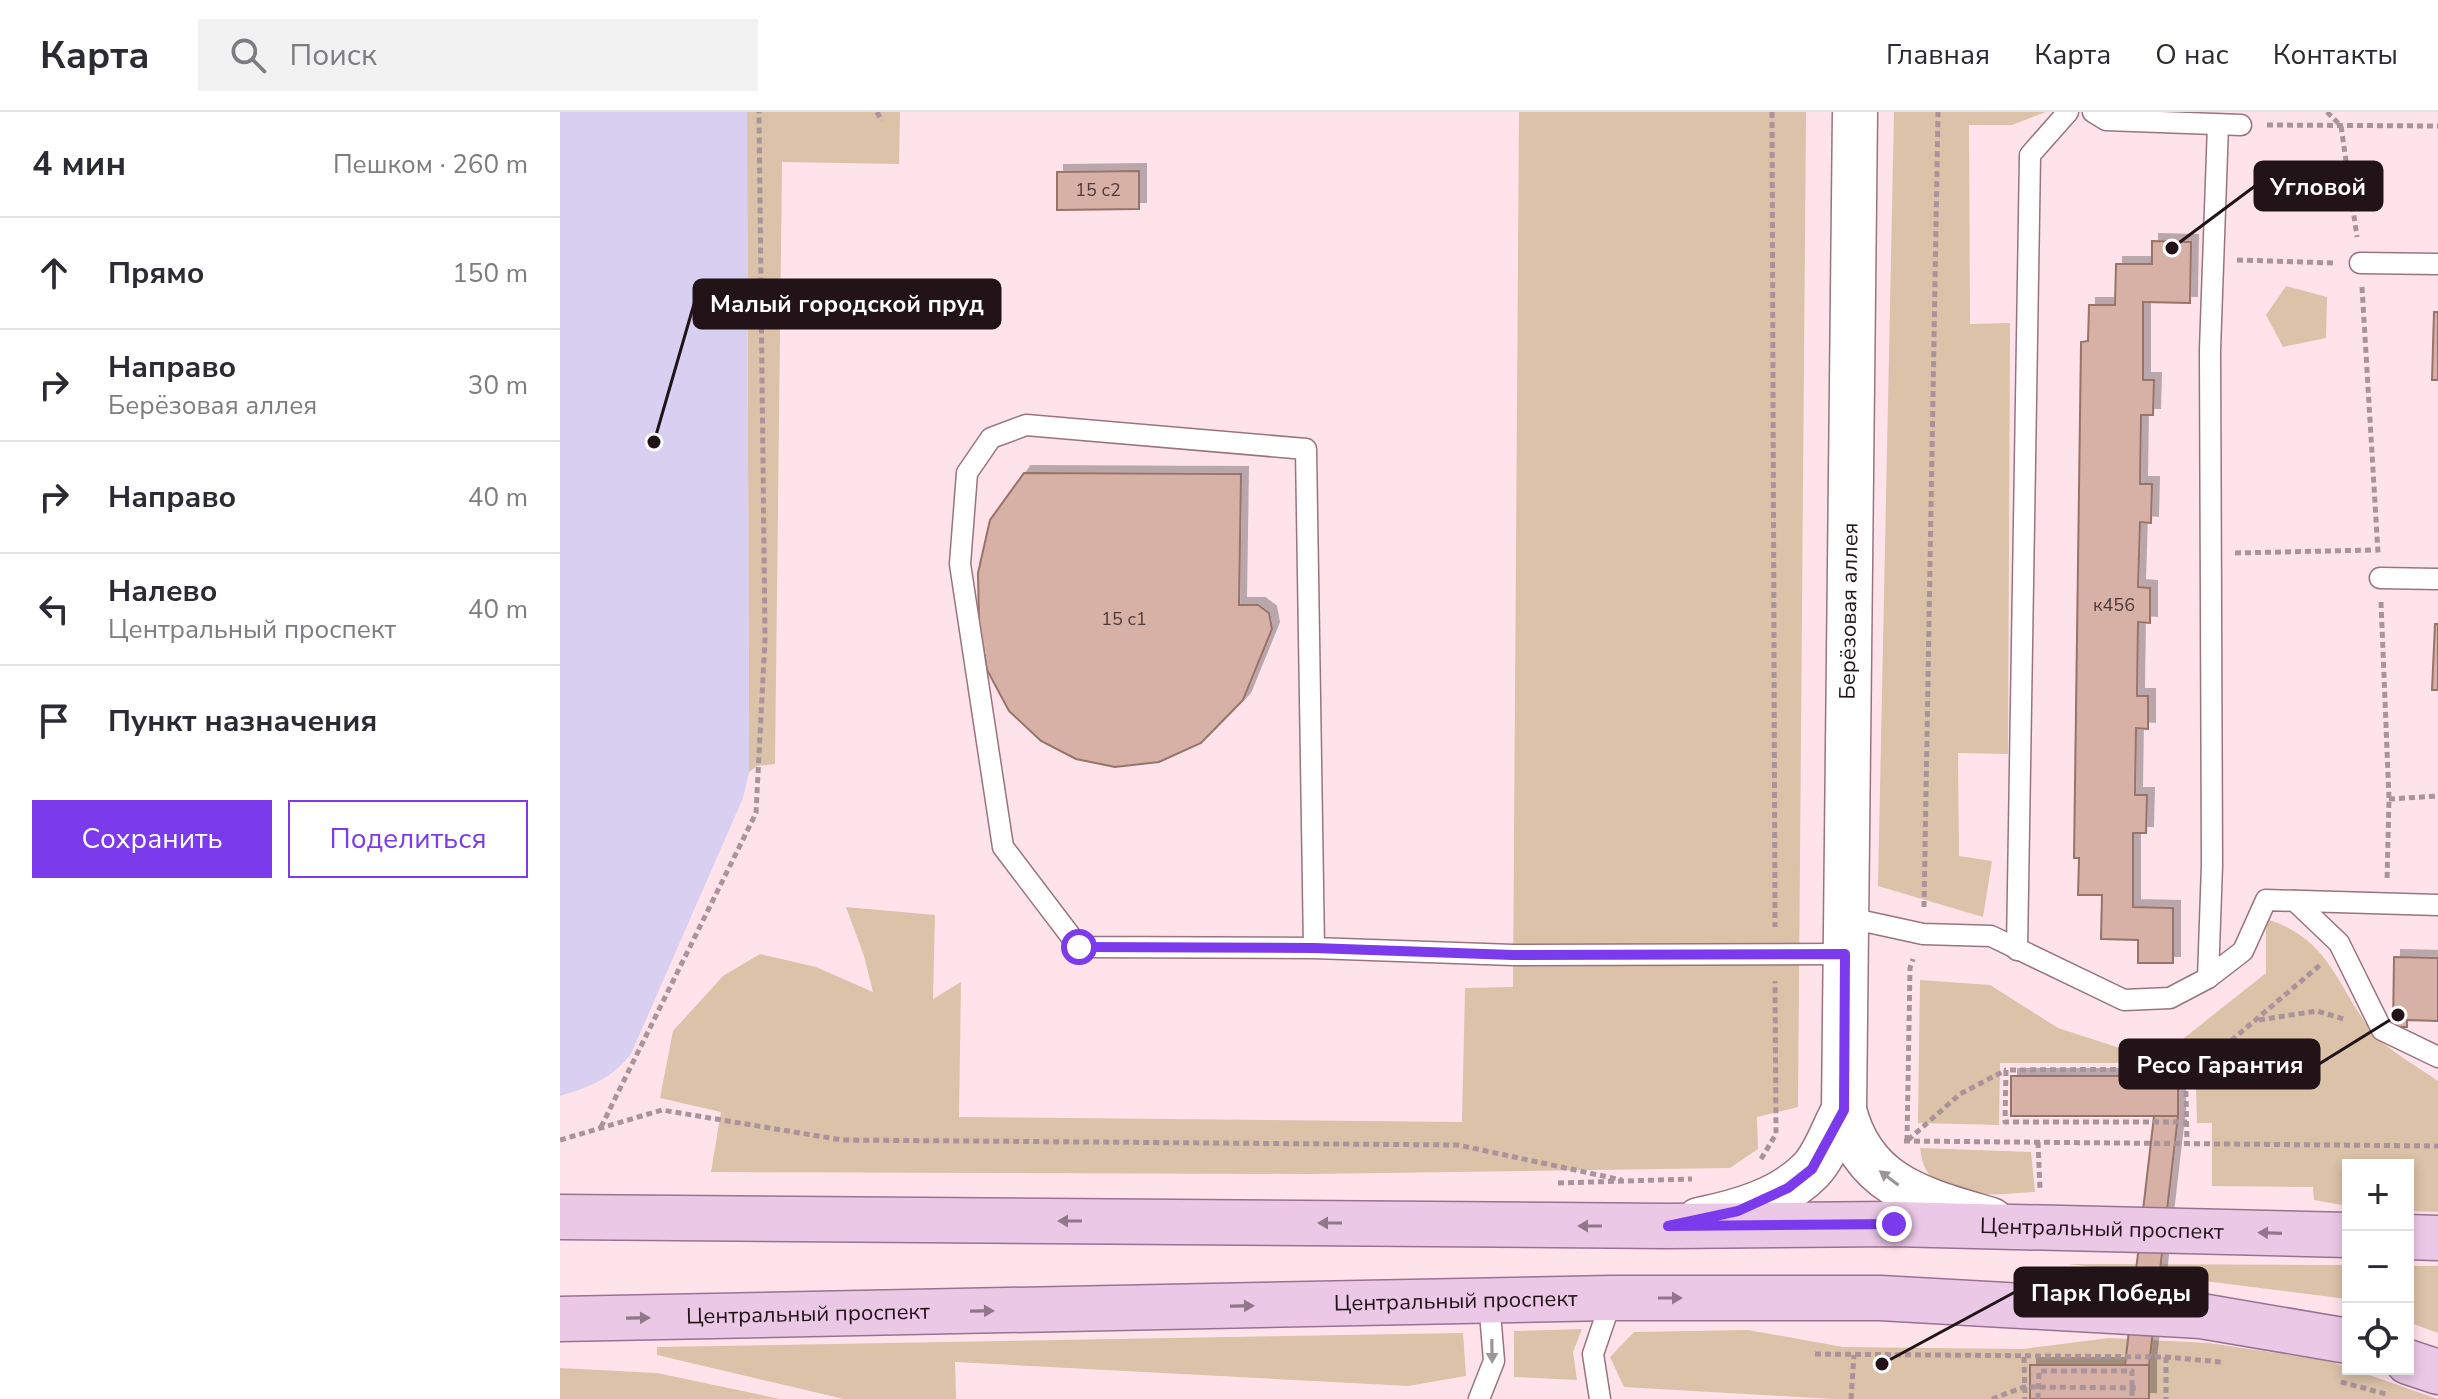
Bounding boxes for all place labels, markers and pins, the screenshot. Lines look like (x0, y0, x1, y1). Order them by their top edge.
callout: Угловой (2255, 162, 2382, 210)
callout: Малый городской пруд (694, 280, 1000, 328)
callout: Ресо Гарантия (2120, 1040, 2319, 1088)
callout: Парк Победы (2015, 1268, 2207, 1316)

